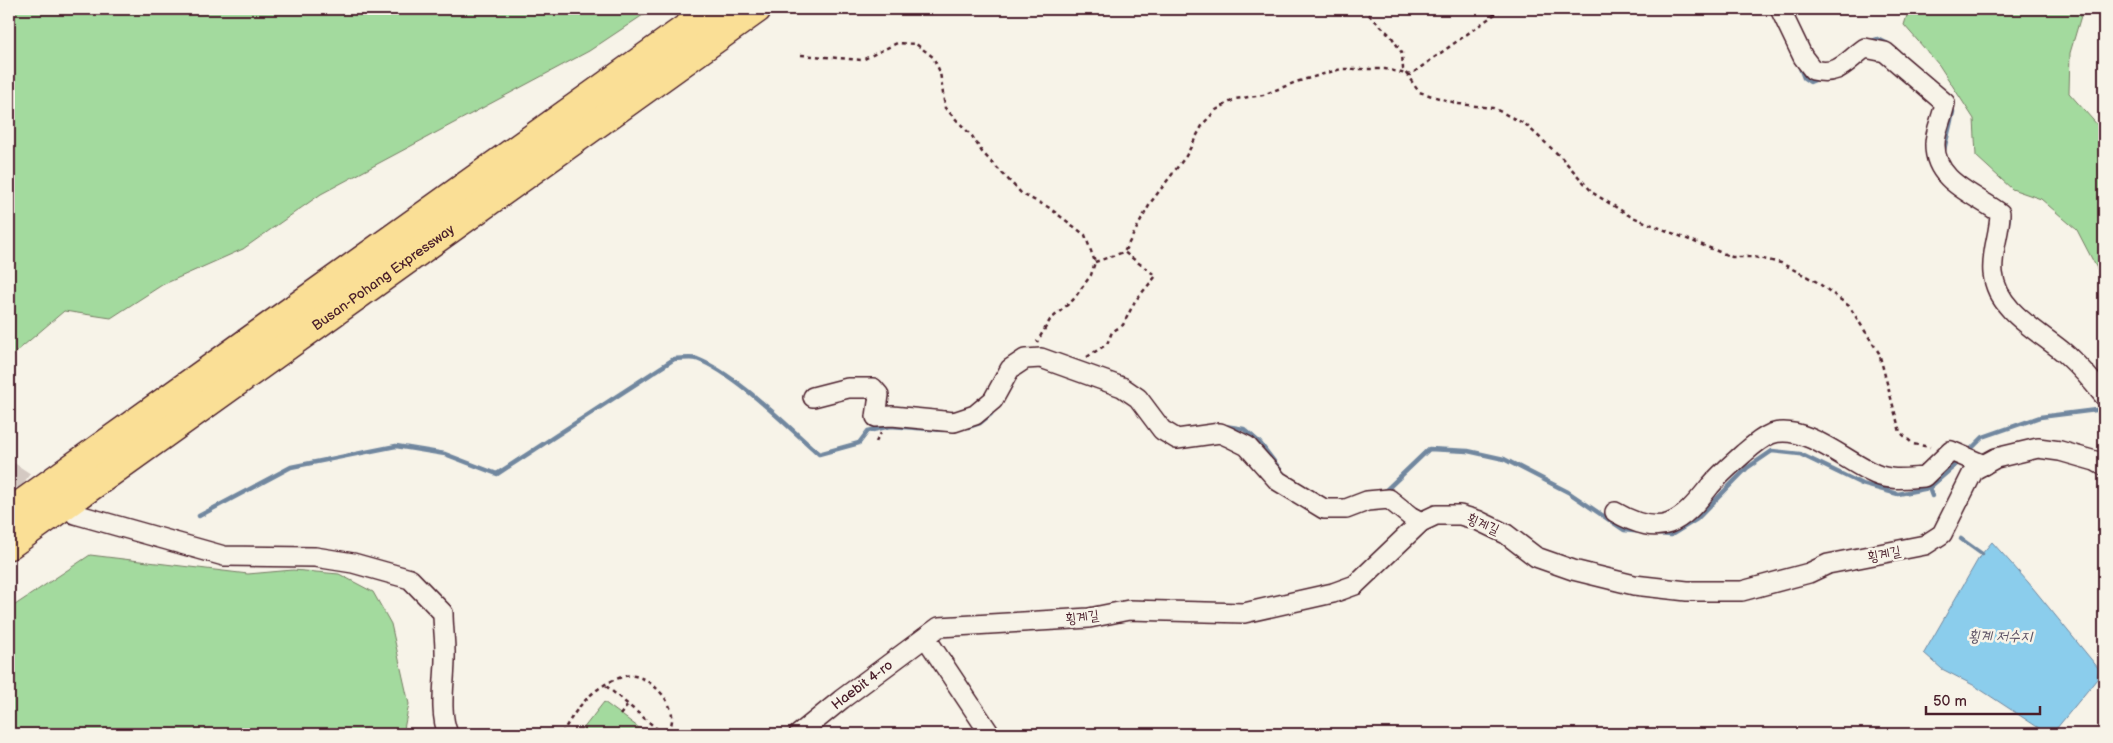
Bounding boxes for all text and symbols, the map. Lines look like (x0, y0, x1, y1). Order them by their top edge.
street label: Busan-Pohang Expressway (308, 220, 458, 334)
street label: 횡계길 (1464, 510, 1503, 539)
street label: 횡계길 (1866, 542, 1903, 566)
street label: 횡계길 (1064, 606, 1101, 627)
water label: 횡계 저수지 (1968, 627, 2034, 646)
street label: Haebit 4-ro (828, 656, 896, 713)
scale bar (1926, 683, 2039, 715)
text: 50 m (1933, 692, 1967, 711)

